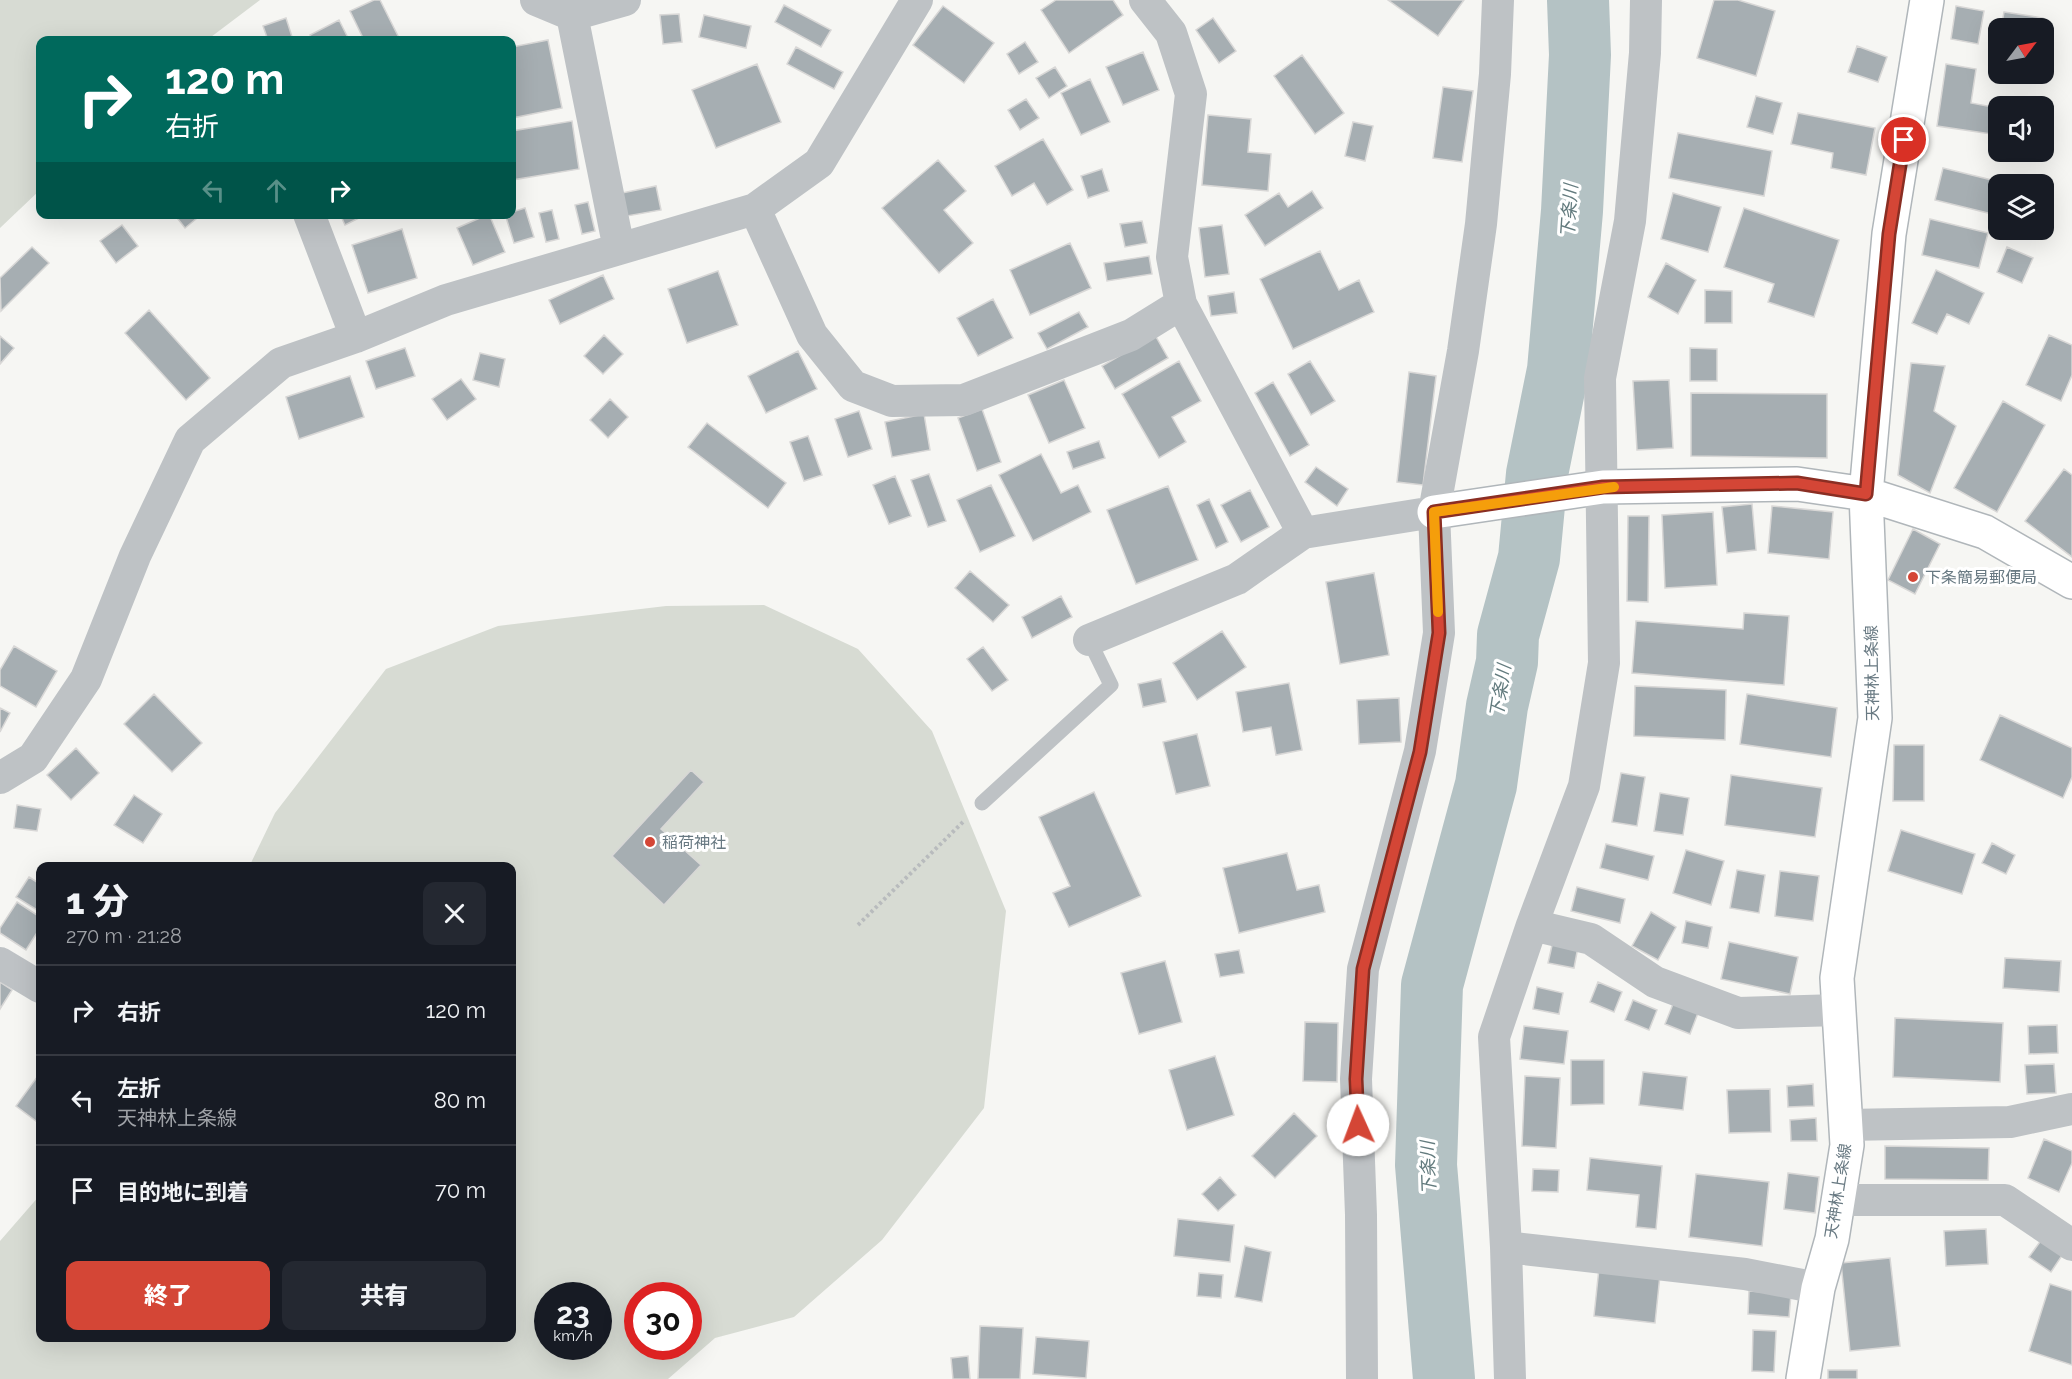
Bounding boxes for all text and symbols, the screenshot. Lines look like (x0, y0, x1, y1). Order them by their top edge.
north arrow (1988, 18, 2054, 84)
map controls (1988, 18, 2054, 240)
text: 120 m (165, 55, 284, 104)
icon: right (66, 60, 144, 138)
button: sound (1988, 96, 2054, 162)
text: 右折 (165, 111, 219, 142)
pin (1878, 114, 1929, 165)
icon: arrive (1887, 123, 1920, 156)
icon: left (197, 174, 230, 207)
icon: ahead (260, 174, 293, 207)
icon: right (323, 174, 356, 207)
button: layers (1988, 174, 2054, 240)
water label: 下条川 (1557, 181, 1581, 239)
place label: 下条簡易郵便局 (1925, 568, 2037, 587)
marker: 下条簡易郵便局 (1906, 570, 1920, 584)
street label: 天神林上条線 (1862, 625, 1882, 721)
water label: 下条川 (1485, 661, 1515, 719)
place label: 稲荷神社 (662, 833, 726, 852)
marker: 稲荷神社 (643, 835, 657, 849)
text: 1 分 (66, 880, 129, 922)
button: close (423, 882, 486, 945)
text: 270 m · 21:28 (66, 924, 182, 948)
icon: right (66, 994, 99, 1027)
text: 120 m (426, 997, 486, 1023)
text: 右折 (117, 999, 161, 1025)
text: 左折 (117, 1075, 161, 1101)
icon: left (66, 1084, 99, 1117)
text: 80 m (434, 1087, 486, 1113)
position arrow (1326, 1093, 1390, 1157)
text: 天神林上条線 (117, 1106, 237, 1130)
water label: 下条川 (1416, 1139, 1439, 1195)
street label: 天神林上条線 (1821, 1142, 1855, 1240)
icon: arrive (66, 1174, 99, 1207)
text: 70 m (435, 1177, 486, 1203)
text: 目的地に到着 (117, 1179, 249, 1205)
button: 終了 (66, 1261, 270, 1330)
button: 共有 (282, 1261, 486, 1330)
speed limit sign: 30 (624, 1282, 702, 1360)
text: 23 (556, 1296, 590, 1331)
text: km/h (553, 1327, 593, 1345)

